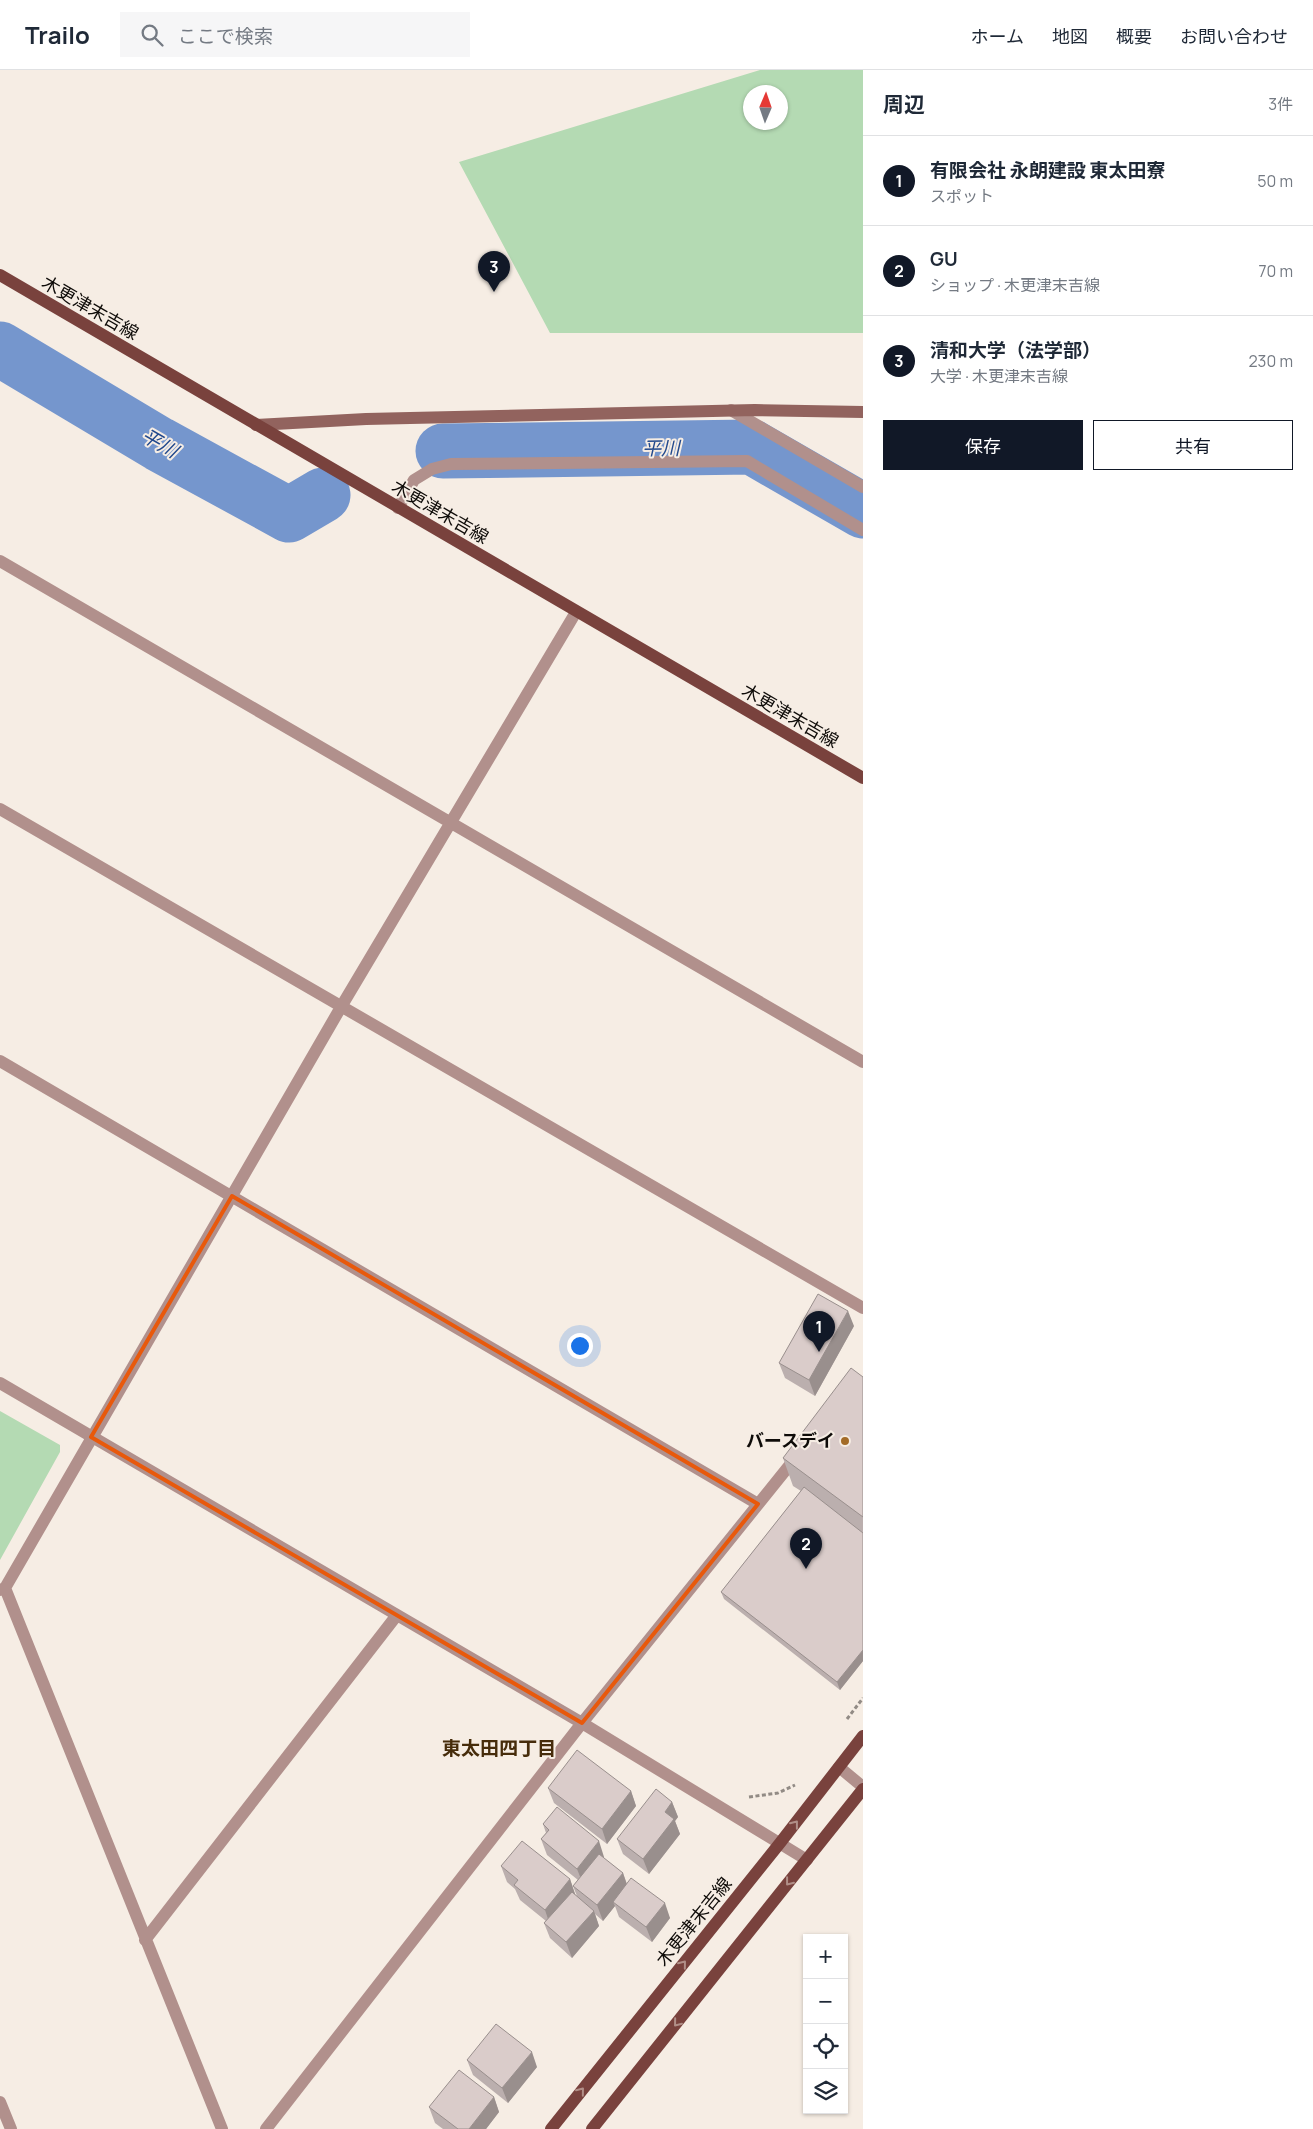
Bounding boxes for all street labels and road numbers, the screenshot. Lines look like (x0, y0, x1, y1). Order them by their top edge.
street label: 木更津末吉線 (38, 270, 143, 345)
street label: 木更津末吉線 (388, 474, 493, 549)
street label: 木更津末吉線 (738, 678, 843, 753)
street label: 木更津末吉線 (650, 1872, 737, 1971)

